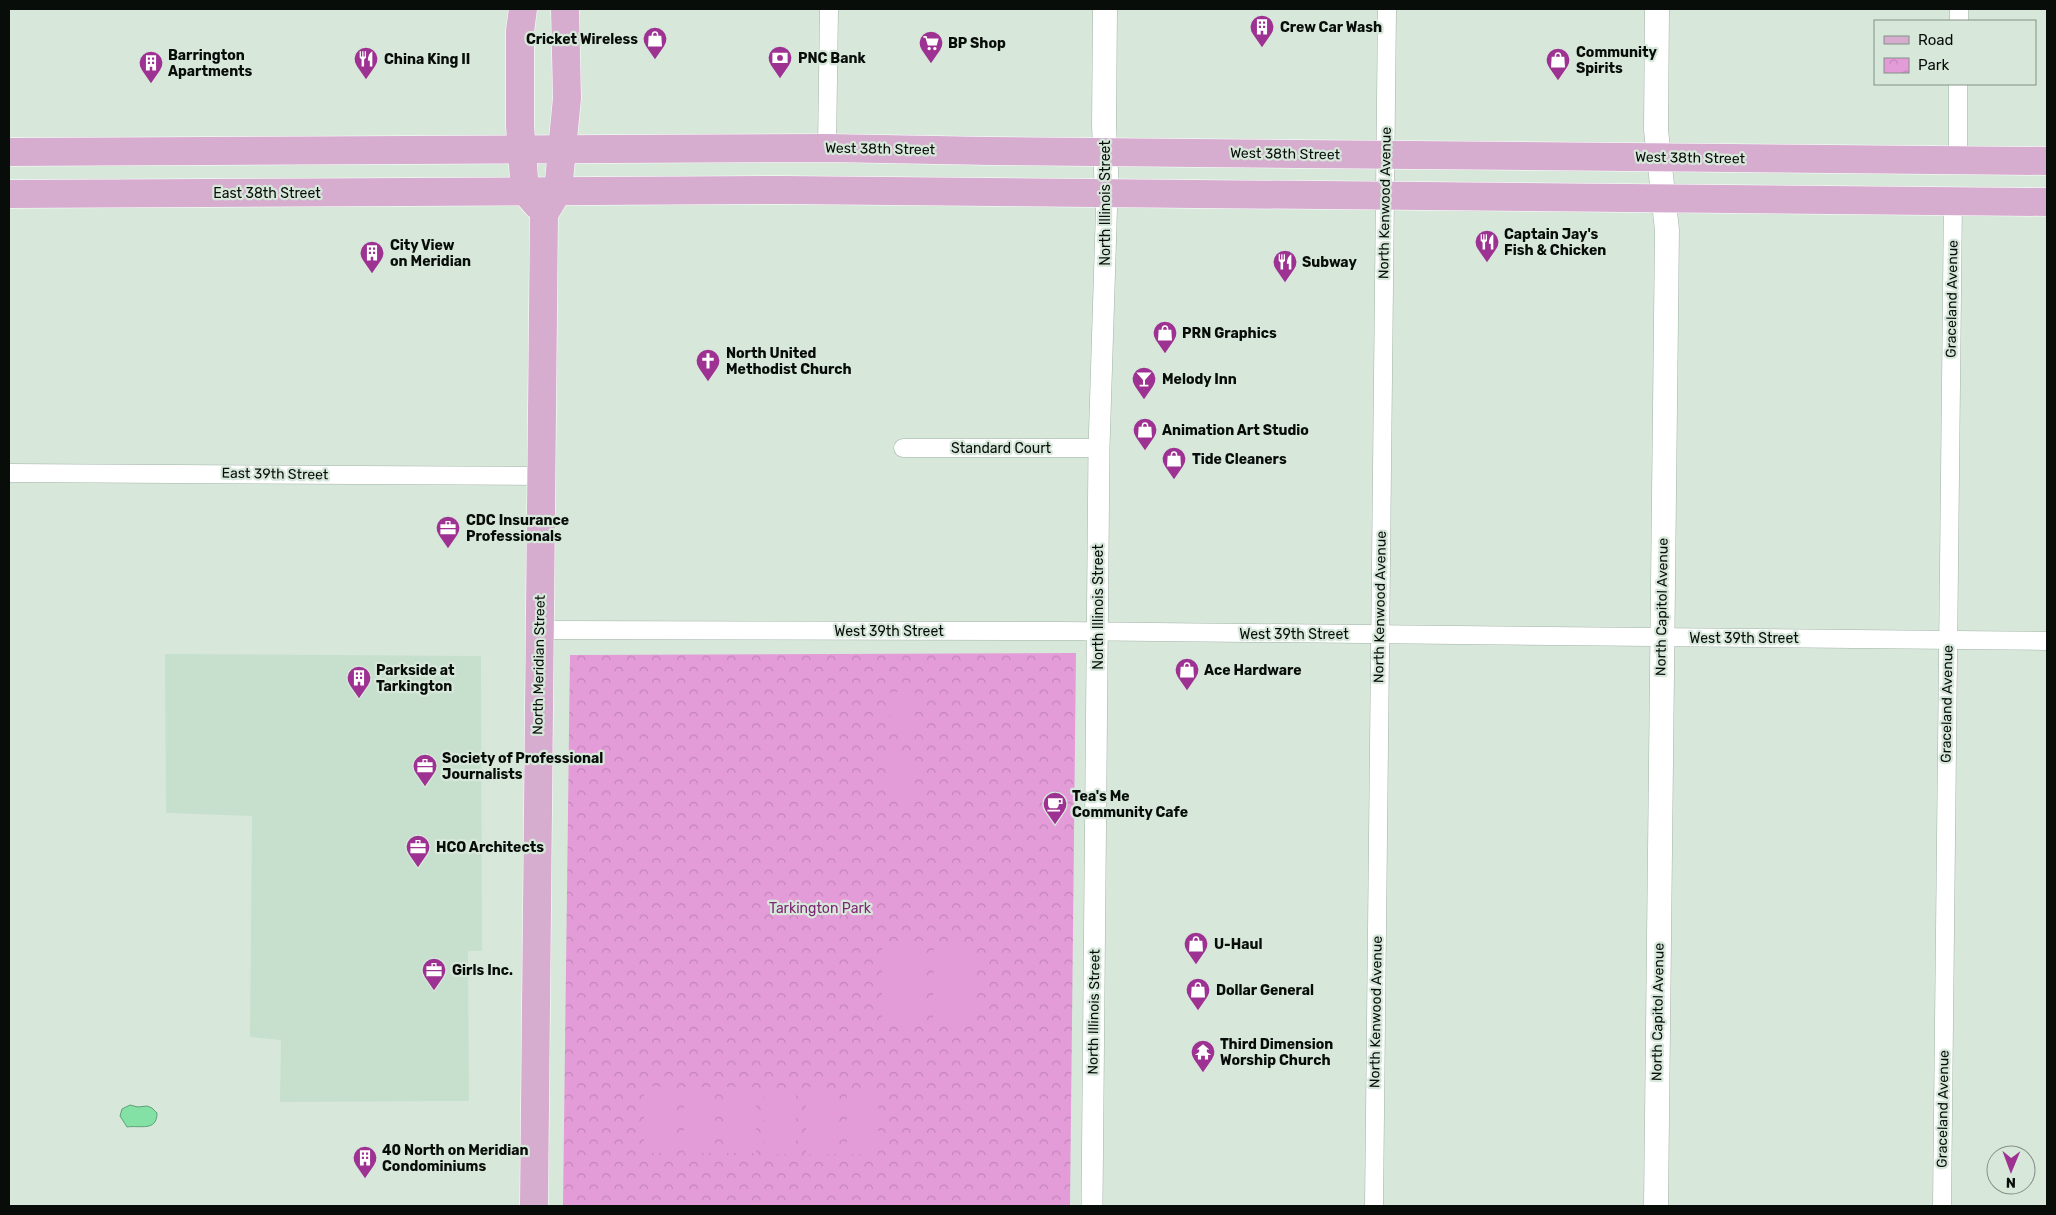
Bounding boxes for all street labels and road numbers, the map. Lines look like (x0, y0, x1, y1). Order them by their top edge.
street label: North Kenwood Avenue (1375, 127, 1395, 279)
street label: West 38th Street (825, 140, 936, 158)
street label: North Illinois Street (1097, 140, 1114, 266)
street label: West 38th Street (1230, 145, 1341, 163)
street label: West 38th Street (1635, 149, 1746, 167)
street label: East 38th Street (213, 185, 321, 202)
street label: Graceland Avenue (1942, 240, 1962, 358)
street label: Standard Court (951, 440, 1052, 457)
street label: East 39th Street (221, 465, 329, 483)
street label: North Kenwood Avenue (1370, 531, 1390, 683)
street label: North Capitol Avenue (1652, 538, 1672, 676)
street label: North Illinois Street (1090, 544, 1107, 670)
street label: North Meridian Street (529, 594, 549, 735)
street label: West 39th Street (834, 623, 944, 640)
street label: West 39th Street (1239, 626, 1349, 643)
street label: West 39th Street (1689, 630, 1799, 647)
street label: Graceland Avenue (1937, 645, 1957, 763)
street label: North Kenwood Avenue (1366, 936, 1386, 1088)
street label: North Capitol Avenue (1648, 943, 1668, 1081)
street label: North Illinois Street (1084, 949, 1104, 1075)
street label: Graceland Avenue (1933, 1050, 1953, 1168)

